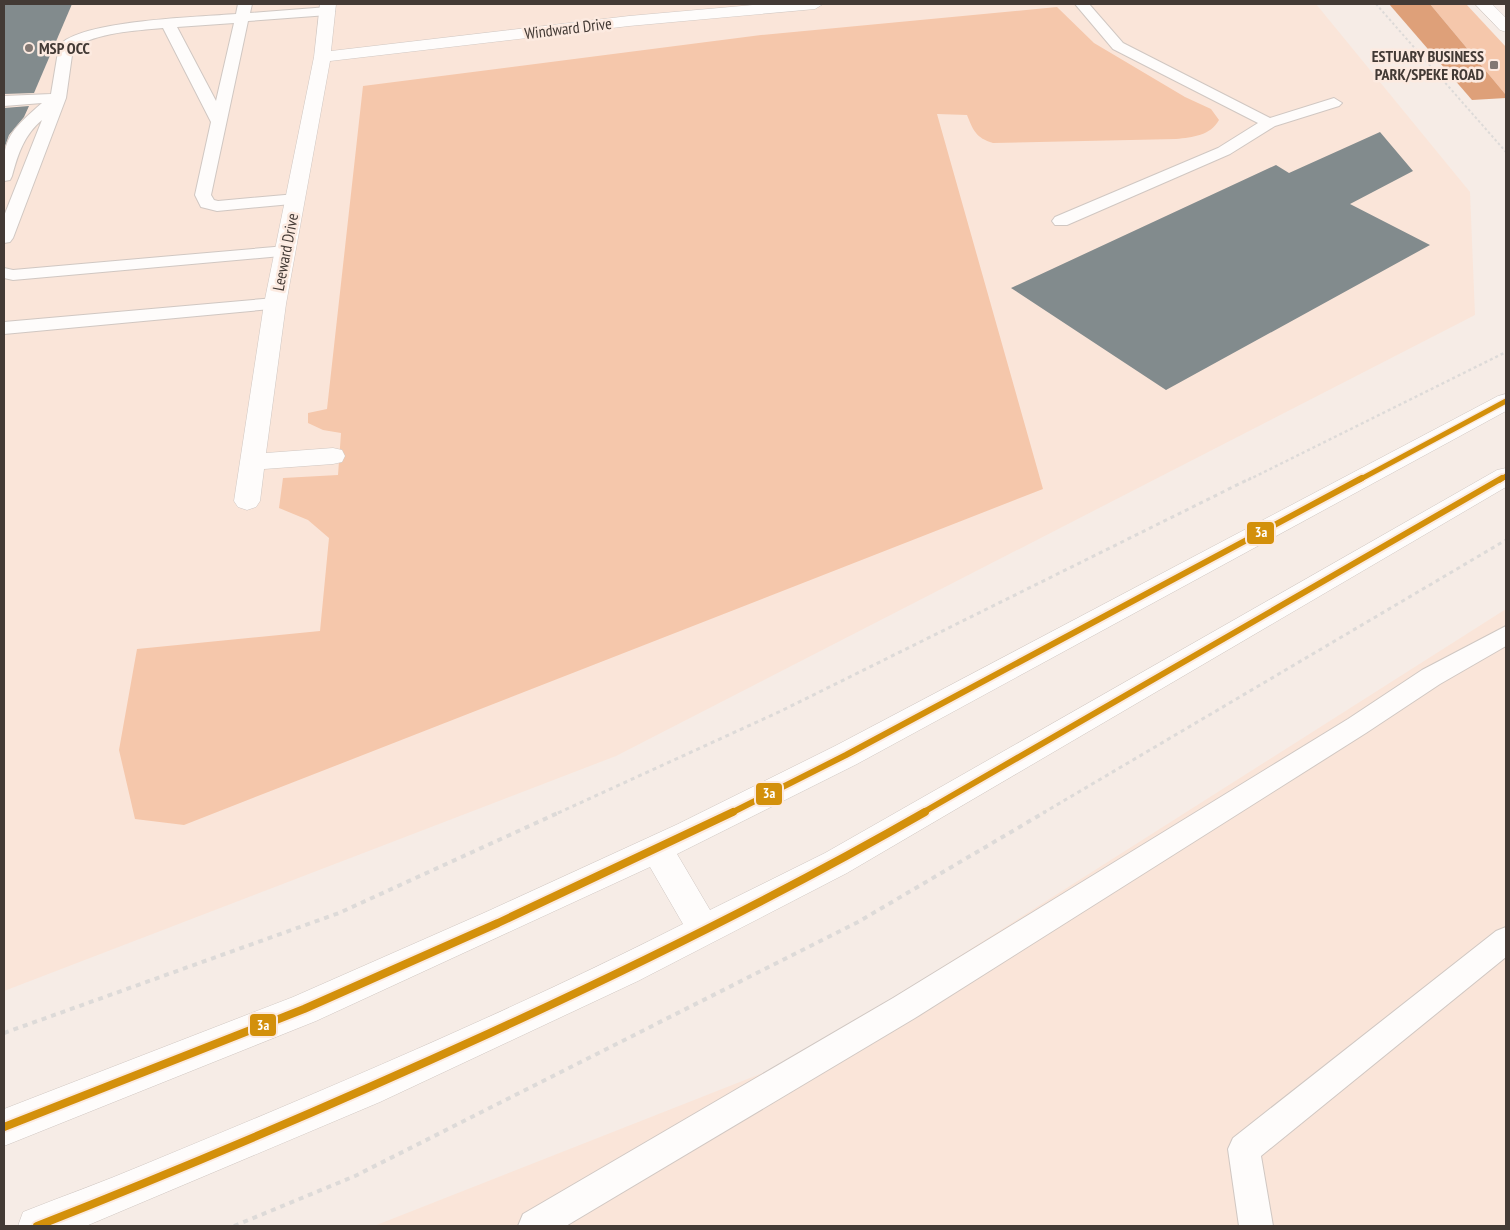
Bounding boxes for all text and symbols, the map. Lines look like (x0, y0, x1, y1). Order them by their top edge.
street label: Windward Drive (523, 13, 613, 43)
place label: MSP OCC (39, 38, 91, 58)
marker: MSP OCC (23, 42, 35, 54)
place label: ESTUARY BUSINESS PARK/SPEKE ROAD (1372, 46, 1484, 84)
marker: ESTUARY BUSINESS PARK/SPEKE ROAD (1488, 59, 1500, 71)
street label: Leeward Drive (268, 212, 302, 292)
line badge: 3a (1246, 521, 1275, 545)
text: 3a (1255, 523, 1267, 541)
line badge: 3a (755, 782, 783, 806)
text: 3a (763, 784, 775, 802)
line badge: 3a (249, 1013, 277, 1037)
text: 3a (257, 1016, 269, 1034)

